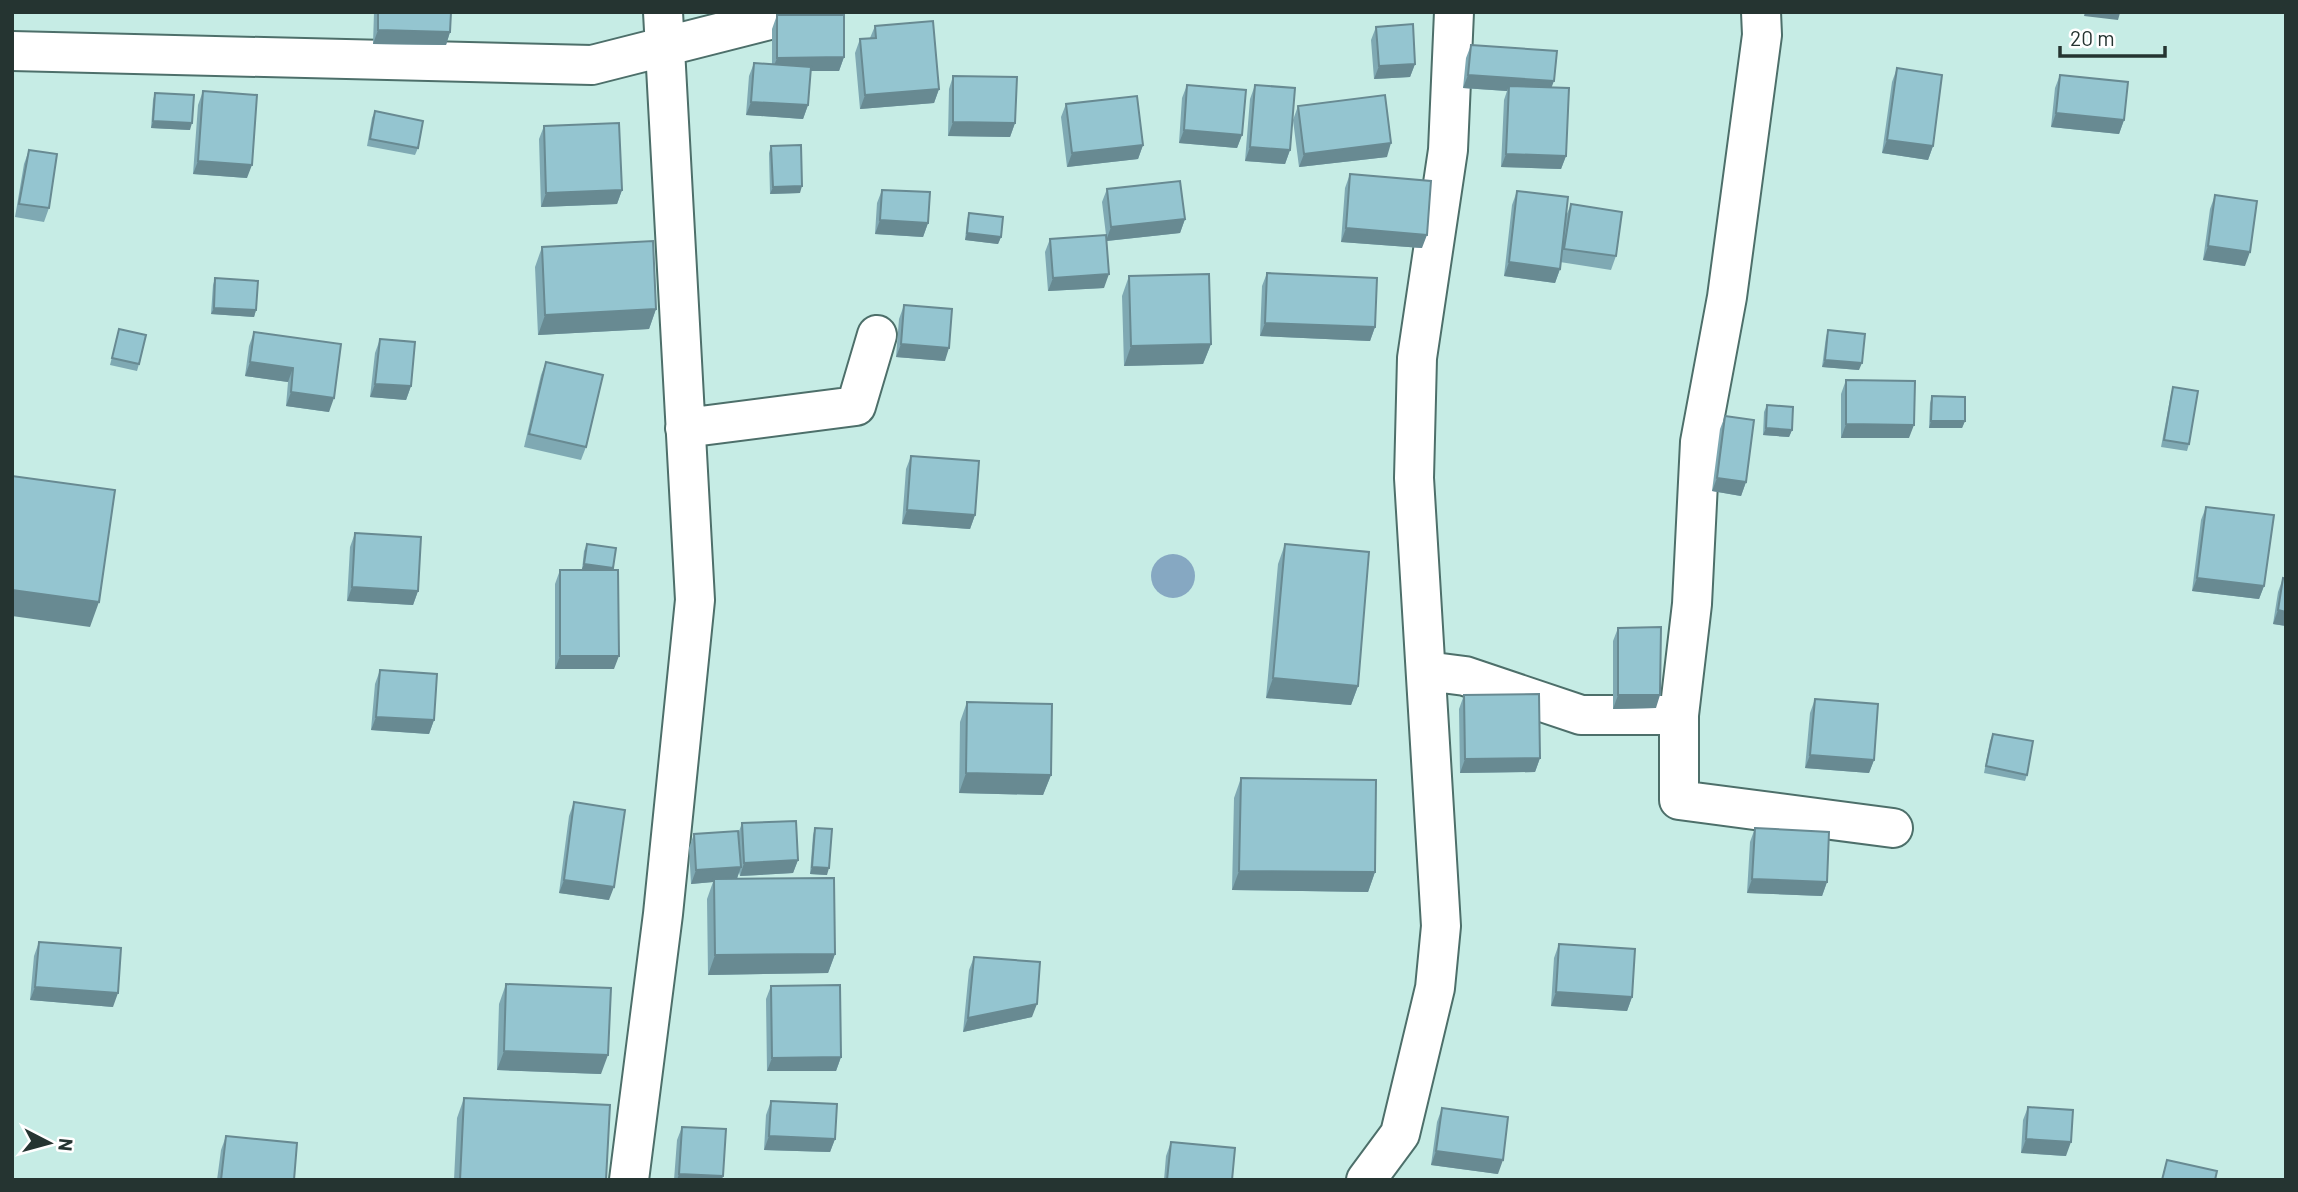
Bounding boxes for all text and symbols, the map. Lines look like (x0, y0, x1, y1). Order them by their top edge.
scale bar (2060, 14, 2165, 58)
text: 20 m (2070, 25, 2115, 50)
north arrow (14, 1108, 84, 1178)
text: N (54, 1137, 79, 1152)

